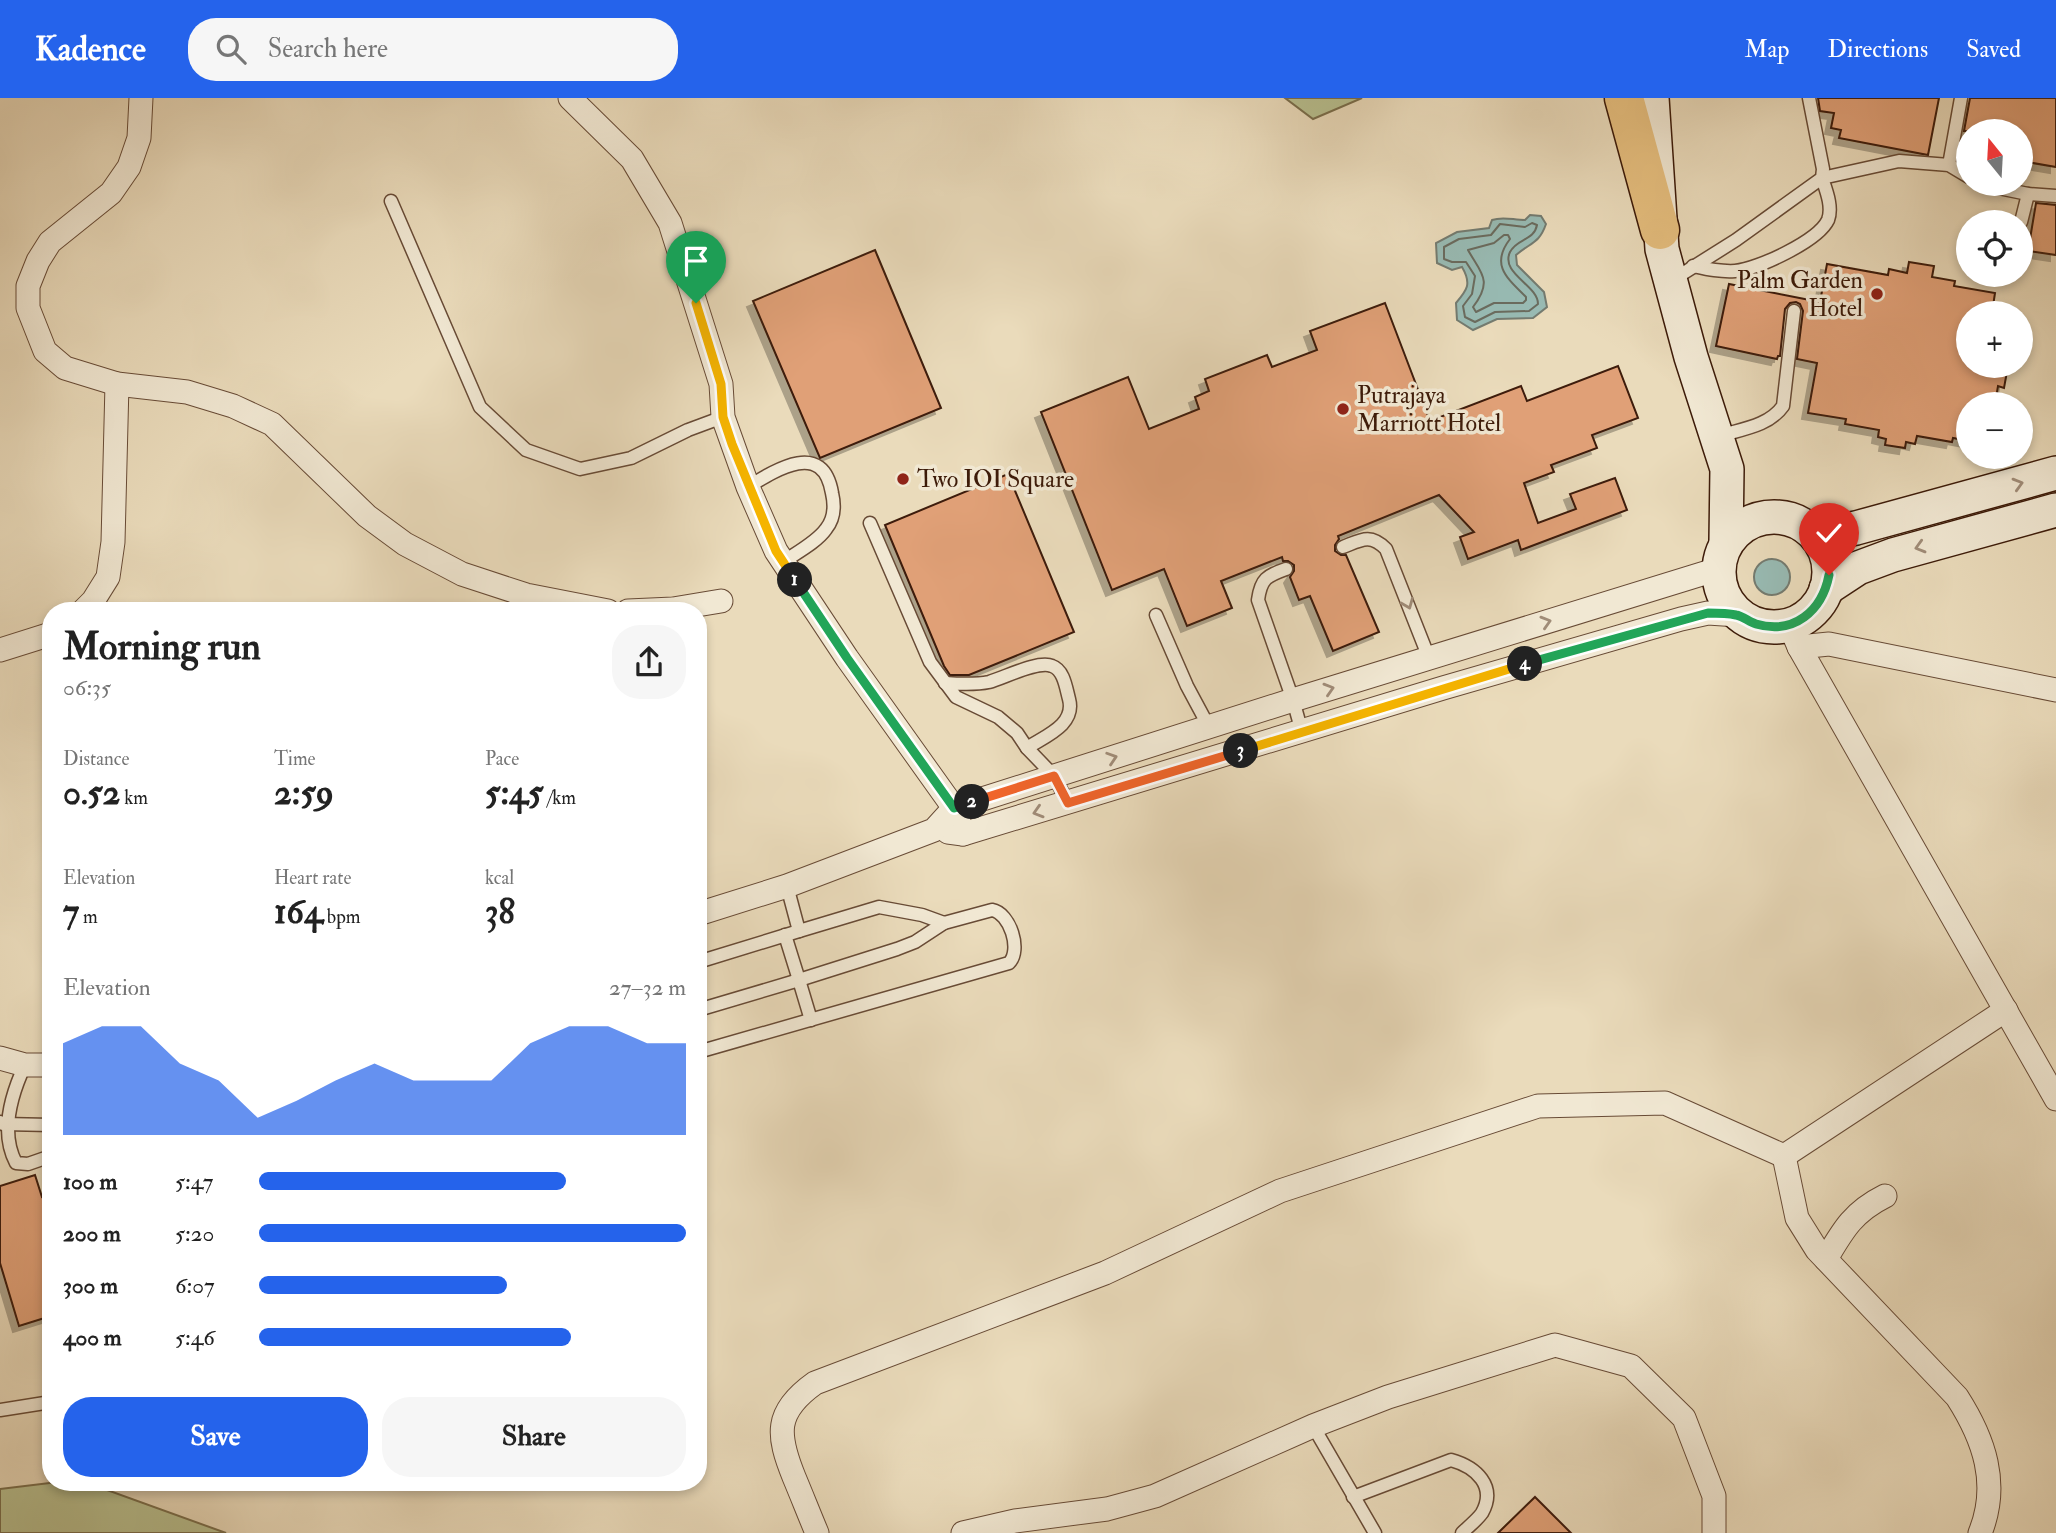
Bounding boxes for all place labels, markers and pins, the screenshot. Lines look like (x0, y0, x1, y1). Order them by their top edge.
pin (666, 231, 726, 303)
place label: Palm Garden Hotel (1737, 265, 1863, 324)
marker: Palm Garden Hotel (1869, 286, 1885, 302)
place label: Putrajaya Marriott Hotel (1357, 380, 1501, 439)
marker: Putrajaya Marriott Hotel (1335, 401, 1351, 417)
place label: Two IOI Square (917, 464, 1074, 495)
marker: Two IOI Square (895, 471, 911, 487)
pin (1799, 503, 1859, 575)
pin: 1 (778, 562, 812, 598)
pin: 4 (1508, 646, 1542, 682)
pin: 3 (1224, 734, 1258, 768)
pin: 2 (954, 784, 990, 820)

